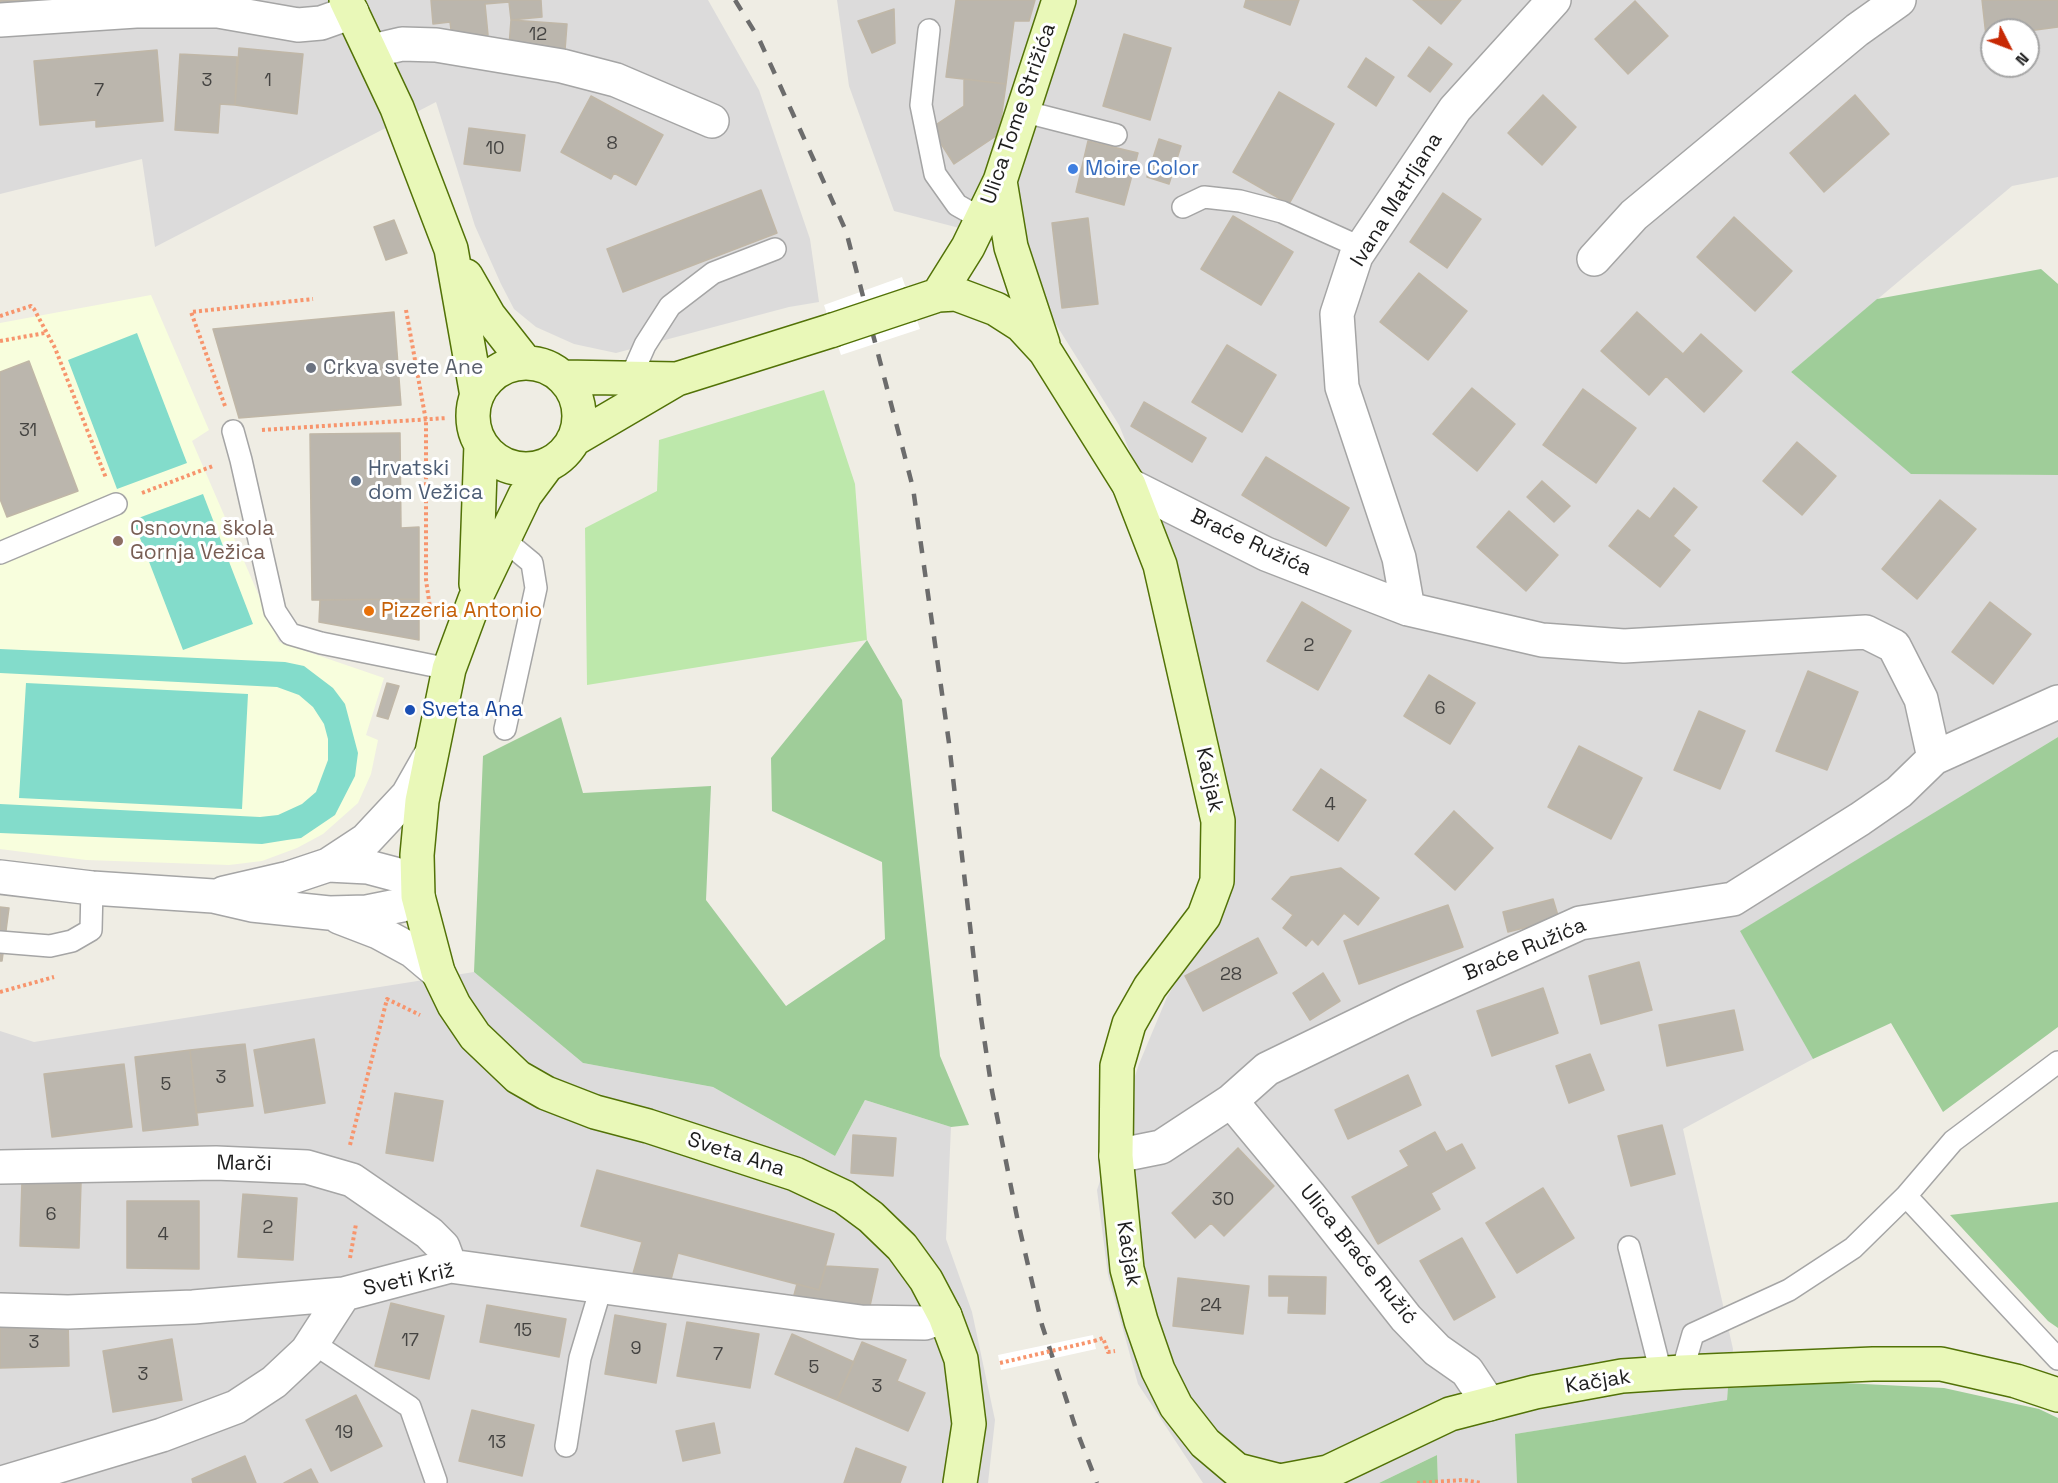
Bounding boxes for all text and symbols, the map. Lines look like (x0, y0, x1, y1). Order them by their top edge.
north arrow (1980, 18, 2040, 78)
street label: Ulica Tome Strižića (976, 20, 1062, 208)
house number: 12 (529, 24, 547, 46)
text: N (2011, 48, 2034, 70)
house number: 3 (202, 70, 212, 92)
house number: 1 (264, 70, 272, 92)
house number: 7 (94, 80, 104, 102)
street label: Ivana Matrljana (1346, 128, 1448, 272)
house number: 8 (606, 133, 618, 155)
house number: 10 (485, 138, 505, 160)
place label: Moire Color (1085, 156, 1199, 182)
marker: Moire Color (1066, 162, 1080, 176)
place label: Crkva svete Ane (323, 355, 483, 381)
marker: Crkva svete Ane (304, 361, 318, 375)
house number: 31 (19, 420, 37, 442)
place label: Hrvatski dom Vežica (368, 456, 483, 506)
marker: Hrvatski dom Vežica (349, 474, 363, 488)
street label: Braće Ružića (1187, 504, 1315, 582)
place label: Osnovna škola Gornja Vežica (130, 516, 274, 566)
marker: Osnovna škola Gornja Vežica (111, 534, 125, 548)
place label: Pizzeria Antonio (381, 598, 542, 624)
marker: Pizzeria Antonio (362, 604, 376, 618)
house number: 2 (1304, 635, 1314, 657)
place label: Sveta Ana (422, 697, 523, 723)
house number: 6 (1434, 698, 1446, 720)
marker: Sveta Ana (403, 703, 417, 717)
street label: Kačjak (1190, 745, 1228, 815)
house number: 4 (1324, 794, 1336, 816)
street label: Braće Ružića (1460, 913, 1590, 987)
house number: 28 (1220, 964, 1242, 986)
house number: 3 (216, 1067, 226, 1089)
house number: 5 (161, 1074, 171, 1096)
street label: Sveta Ana (684, 1127, 788, 1183)
street label: Marči (216, 1151, 272, 1177)
street label: Ulica Braće Ružić (1294, 1180, 1422, 1330)
house number: 30 (1212, 1189, 1234, 1211)
house number: 6 (45, 1204, 57, 1226)
house number: 2 (263, 1217, 273, 1239)
street label: Kačjak (1110, 1220, 1146, 1288)
house number: 4 (157, 1224, 169, 1246)
street label: Sveti Križ (361, 1258, 457, 1302)
house number: 24 (1200, 1295, 1222, 1317)
house number: 15 (514, 1320, 532, 1342)
house number: 17 (401, 1330, 419, 1352)
house number: 3 (29, 1332, 39, 1354)
house number: 9 (630, 1338, 642, 1360)
house number: 7 (713, 1344, 723, 1366)
house number: 5 (809, 1357, 819, 1379)
house number: 3 (138, 1364, 148, 1386)
street label: Kačjak (1564, 1364, 1632, 1400)
house number: 3 (872, 1376, 882, 1398)
house number: 19 (335, 1422, 353, 1444)
house number: 13 (488, 1432, 506, 1454)

